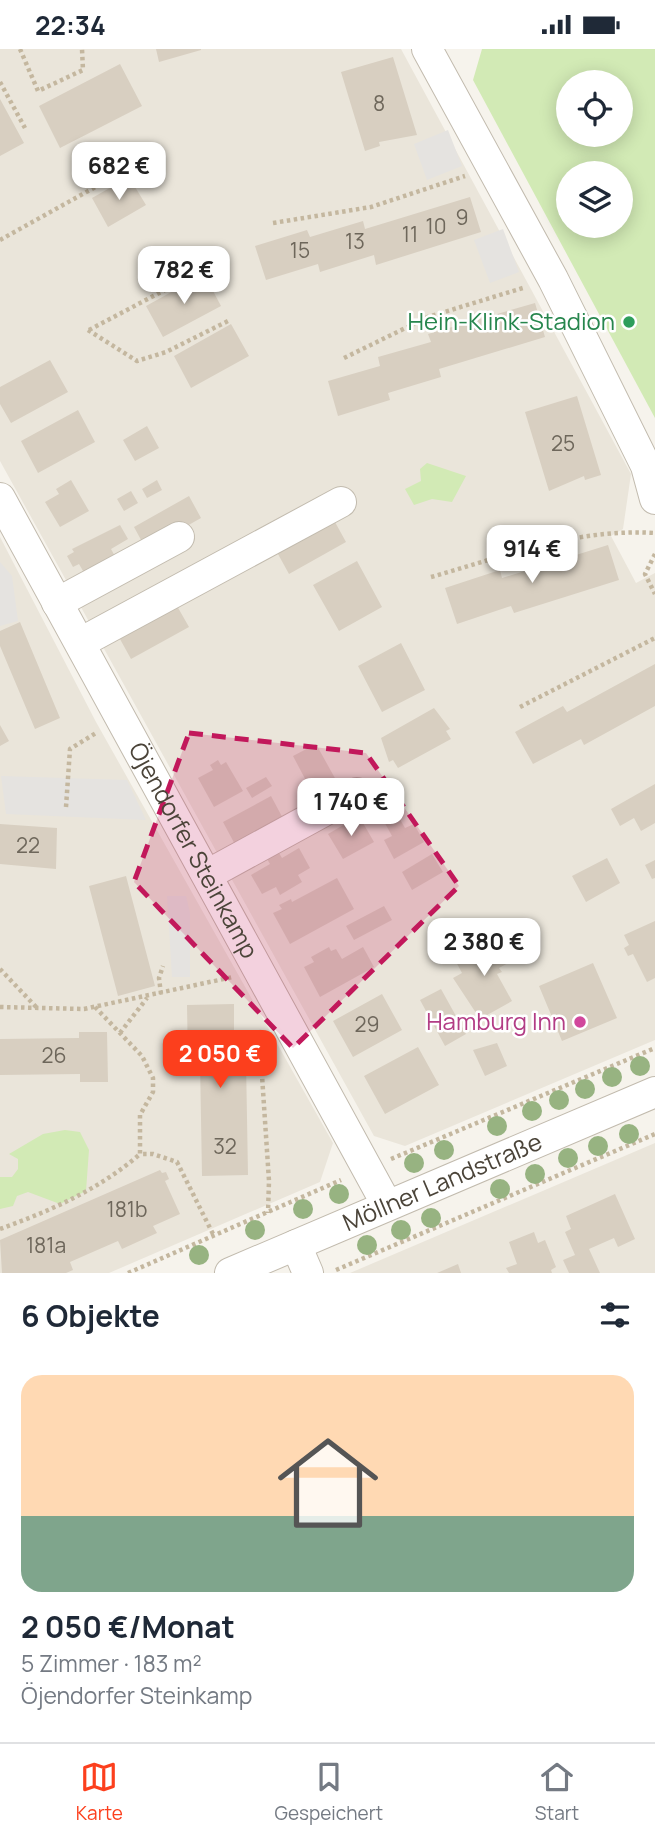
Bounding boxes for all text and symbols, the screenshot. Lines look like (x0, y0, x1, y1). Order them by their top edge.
text: 22:34 (35, 7, 106, 43)
map controls (556, 70, 633, 238)
button: locate (556, 70, 633, 147)
house number: 8 (373, 89, 385, 117)
pin: 682 € (70, 143, 168, 202)
text: 682 € (88, 149, 150, 181)
button: layers (556, 161, 633, 238)
house number: 9 (455, 203, 469, 231)
house number: 10 (426, 212, 447, 240)
house number: 11 (402, 220, 418, 248)
house number: 13 (345, 227, 365, 255)
house number: 15 (290, 236, 310, 264)
pin: 782 € (135, 247, 233, 306)
text: 782 € (154, 253, 214, 285)
place label: Hein-Klink-Stadion (408, 304, 615, 337)
marker: Hein-Klink-Stadion (621, 314, 637, 330)
house number: 25 (551, 429, 575, 457)
pin: 914 € (483, 525, 581, 585)
text: 914 € (503, 532, 561, 564)
street label: Öjendorfer Steinkamp (122, 736, 267, 964)
pin: 1 740 € (286, 779, 416, 838)
text: 1 740 € (313, 785, 389, 817)
house number: 22 (16, 831, 40, 859)
pin: 2 380 € (419, 919, 549, 978)
text: 2 380 € (443, 925, 525, 957)
place label: Hamburg Inn (426, 1004, 566, 1037)
house number: 29 (354, 1010, 380, 1038)
marker: Hamburg Inn (572, 1014, 588, 1030)
pin: 2 050 € (155, 1031, 285, 1090)
text: 2 050 € (179, 1037, 261, 1069)
house number: 26 (41, 1041, 67, 1069)
street label: Möllner Landstraße (337, 1124, 547, 1238)
house number: 32 (213, 1132, 237, 1160)
house number: 181b (106, 1195, 148, 1223)
house number: 181a (26, 1231, 66, 1259)
text: 6 Objekte (21, 1295, 160, 1336)
icon: filters (596, 1296, 634, 1334)
icon: home (265, 1420, 391, 1546)
text: 2 050 €/Monat (21, 1606, 235, 1647)
text: 5 Zimmer · 183 m² (21, 1647, 202, 1679)
text: Öjendorfer Steinkamp (21, 1679, 252, 1711)
tab: Karte (76, 1758, 123, 1826)
tab: Gespeichert (275, 1758, 383, 1826)
tab: Start (535, 1758, 579, 1826)

